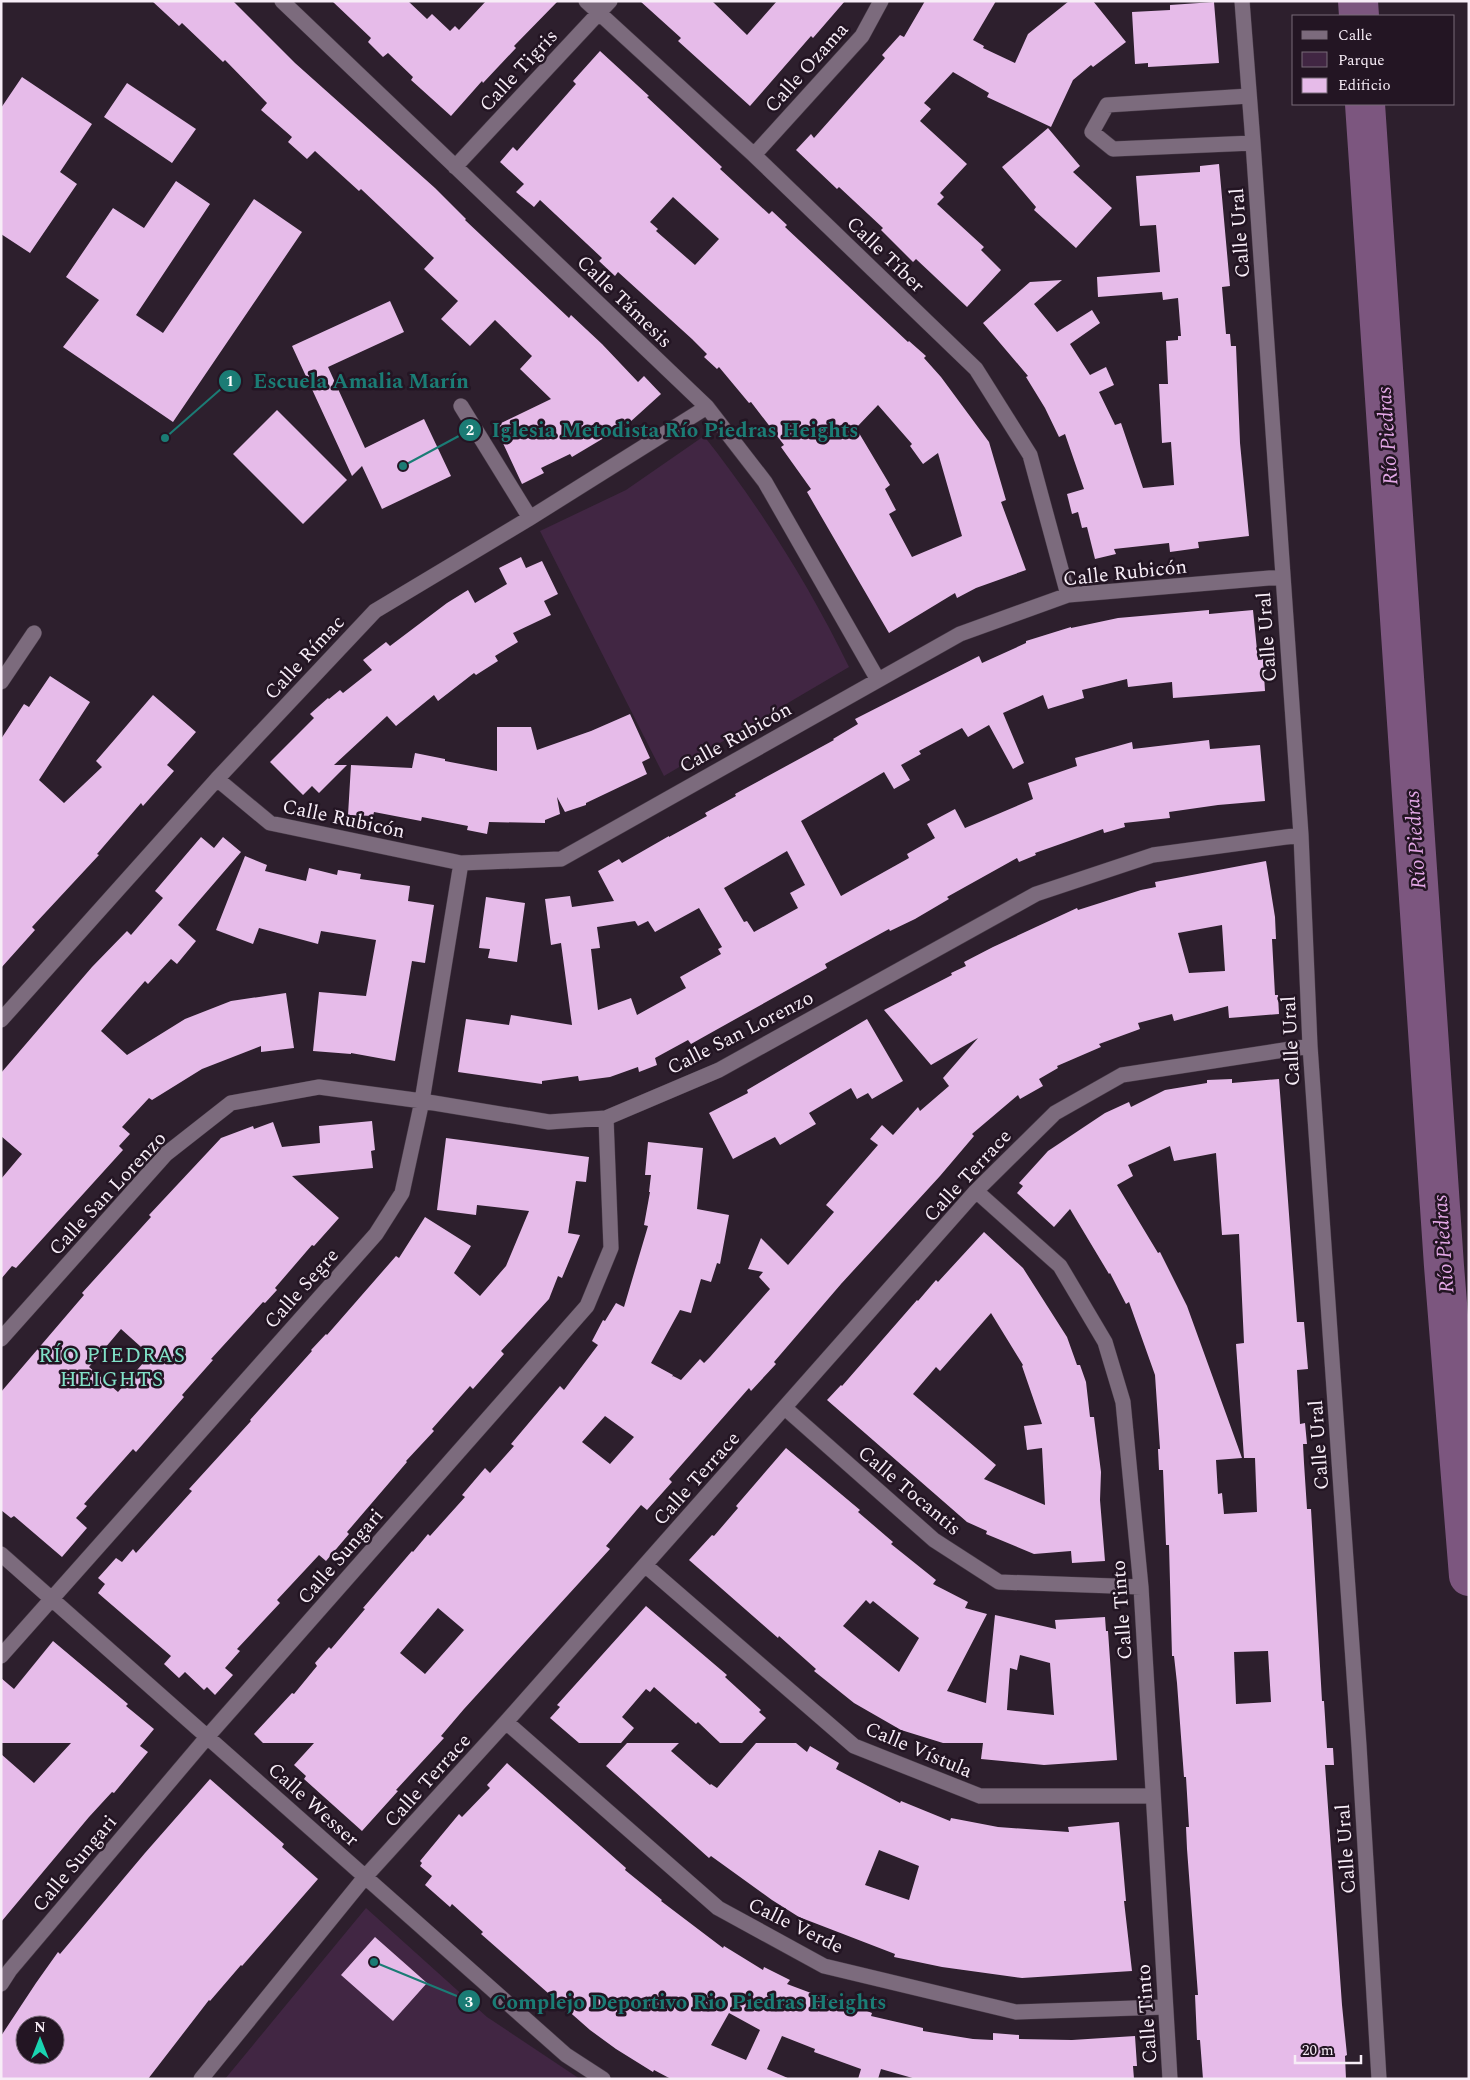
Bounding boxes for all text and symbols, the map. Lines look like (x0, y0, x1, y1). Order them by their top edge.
street label: Calle Ozama (758, 15, 856, 120)
legend (1292, 15, 1455, 105)
street label: Calle Tigris (472, 22, 565, 119)
text: Calle (1338, 24, 1372, 47)
text: Parque (1338, 49, 1385, 72)
text: Edificio (1338, 74, 1391, 97)
street label: Calle Ural (1222, 187, 1258, 279)
street label: Calle Tíber (839, 209, 931, 300)
street label: Calle Támesis (569, 248, 679, 355)
callout: Escuela Amalia Marín (218, 363, 479, 399)
text: Escuela Amalia Marín (253, 366, 469, 398)
text: 1 (226, 370, 234, 393)
water label: Río Piedras (1369, 385, 1407, 486)
callout: Iglesia Metodista Río Piedras Heights (457, 412, 869, 448)
text: Iglesia Metodista Río Piedras Heights (492, 415, 858, 447)
text: 2 (466, 419, 474, 442)
street label: Calle Rubicón (1062, 552, 1189, 594)
street label: Calle Ural (1249, 591, 1285, 683)
street label: Calle Rímac (257, 608, 352, 707)
street label: Calle Rubicón (674, 695, 797, 781)
water label: Río Piedras (1397, 789, 1435, 890)
street label: Calle Rubicón (280, 791, 408, 847)
street label: Calle San Lorenzo (662, 983, 819, 1083)
street label: Calle Ural (1274, 995, 1308, 1087)
street label: Calle Terrace (917, 1122, 1019, 1229)
street label: Calle San Lorenzo (42, 1125, 174, 1263)
water label: Río Piedras (1425, 1193, 1463, 1294)
street label: Calle Segre (257, 1242, 346, 1336)
district label: RÍO PIEDRAS HEIGHTS (38, 1340, 186, 1396)
street label: Calle Ural (1301, 1399, 1337, 1491)
street label: Calle Terrace (646, 1425, 747, 1533)
street label: Calle Tocantis (851, 1438, 968, 1543)
street label: Calle Sungari (290, 1502, 391, 1611)
street label: Calle Tinto (1104, 1559, 1140, 1661)
street label: Calle Vístula (860, 1714, 977, 1786)
street label: Calle Terrace (377, 1727, 478, 1835)
street label: Calle Wesser (261, 1755, 366, 1854)
street label: Calle Ural (1328, 1803, 1364, 1895)
street label: Calle Sungari (25, 1809, 124, 1919)
street label: Calle Verde (743, 1890, 848, 1962)
street label: Calle Tinto (1129, 1963, 1165, 2065)
callout: Complejo Deportivo Rio Piedras Heights (457, 1983, 897, 2019)
text: Complejo Deportivo Rio Piedras Heights (492, 1987, 886, 2019)
text: 3 (465, 1991, 473, 2014)
north arrow (15, 2015, 65, 2065)
text: N (34, 2017, 46, 2038)
scale bar (1295, 2032, 1361, 2064)
text: 20 m (1302, 2039, 1334, 2062)

